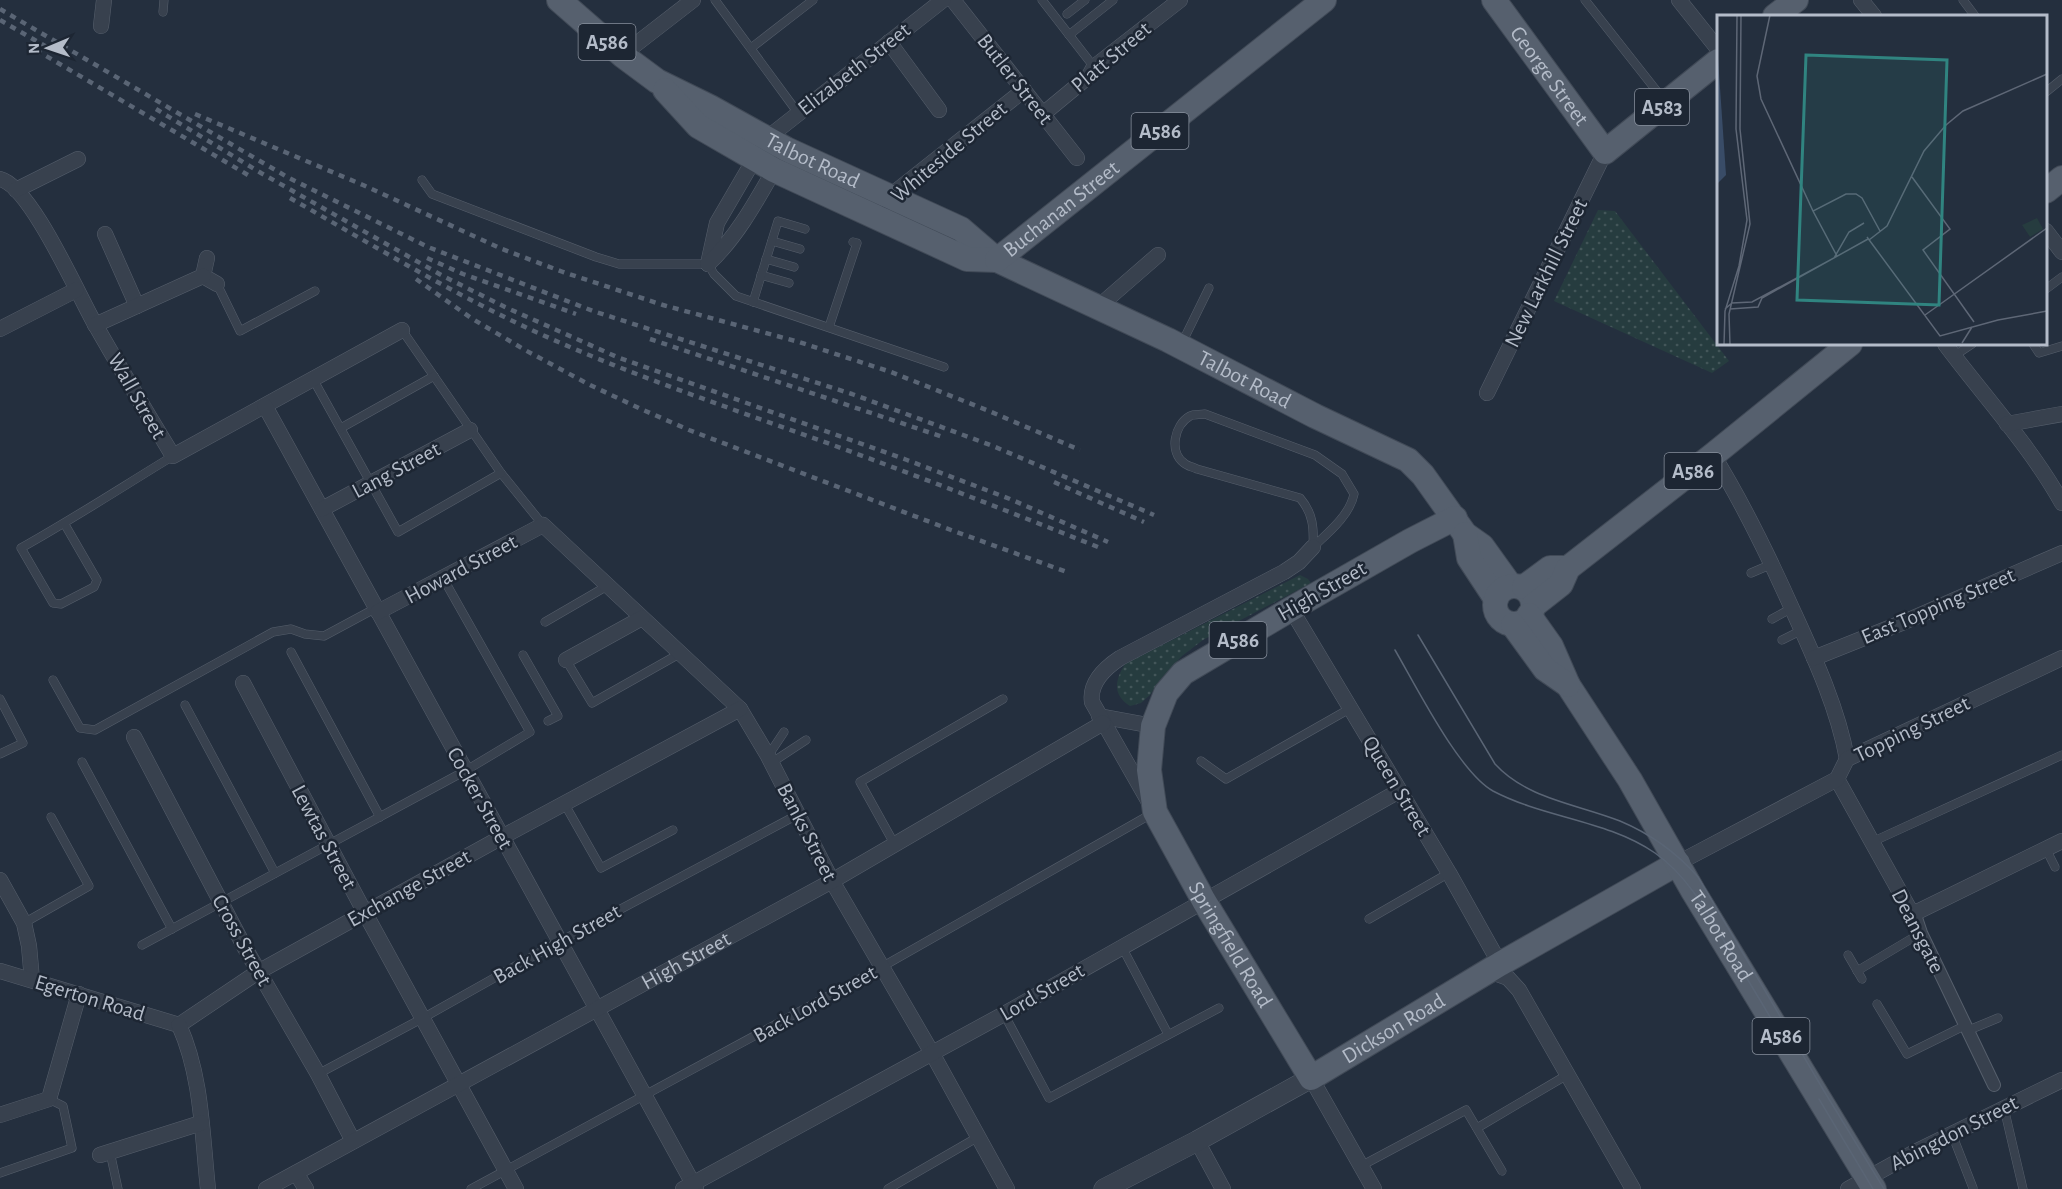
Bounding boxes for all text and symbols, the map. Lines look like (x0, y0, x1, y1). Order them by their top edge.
inset map (1717, 15, 2047, 345)
north arrow (18, 18, 78, 78)
street label: Elizabeth Street (794, 18, 914, 120)
street label: Platt Street (1067, 18, 1155, 96)
street label: George Street (1506, 22, 1593, 130)
road number: A586 (578, 24, 636, 60)
street label: Butler Street (973, 30, 1057, 128)
text: N (26, 43, 42, 54)
road number: A583 (1635, 89, 1689, 125)
street label: Whiteside Street (887, 97, 1011, 207)
road number: A586 (1132, 113, 1188, 149)
street label: Talbot Road (762, 129, 863, 192)
street label: Buchanan Street (999, 156, 1123, 261)
street label: New Larkhill Street (1500, 195, 1592, 351)
street label: Talbot Road (1194, 346, 1295, 413)
street label: Wall Street (104, 349, 170, 443)
street label: Lang Street (348, 438, 444, 502)
road number: A586 (1664, 453, 1722, 489)
street label: Howard Street (401, 530, 521, 608)
street label: High Street (1274, 557, 1370, 625)
street label: East Topping Street (1858, 564, 2018, 648)
road number: A586 (1210, 622, 1266, 658)
street label: Topping Street (1851, 692, 1973, 766)
street label: Queen Street (1359, 732, 1435, 840)
street label: Cocker Street (443, 743, 517, 853)
street label: Banks Street (773, 779, 841, 885)
street label: Lewtas Street (287, 781, 361, 893)
street label: Exchange Street (344, 845, 474, 931)
street label: Springfield Road (1185, 878, 1277, 1011)
street label: Deansgate (1887, 885, 1949, 977)
street label: Talbot Road (1685, 887, 1757, 985)
street label: Cross Street (208, 891, 276, 989)
street label: Back High Street (490, 900, 624, 988)
street label: High Street (638, 927, 734, 994)
street label: Lord Street (996, 959, 1088, 1025)
street label: Back Lord Street (750, 961, 880, 1047)
street label: Egerton Road (32, 971, 148, 1025)
street label: Dickson Road (1338, 989, 1448, 1068)
road number: A586 (1752, 1018, 1810, 1054)
street label: Abingdon Street (1887, 1091, 2021, 1175)

